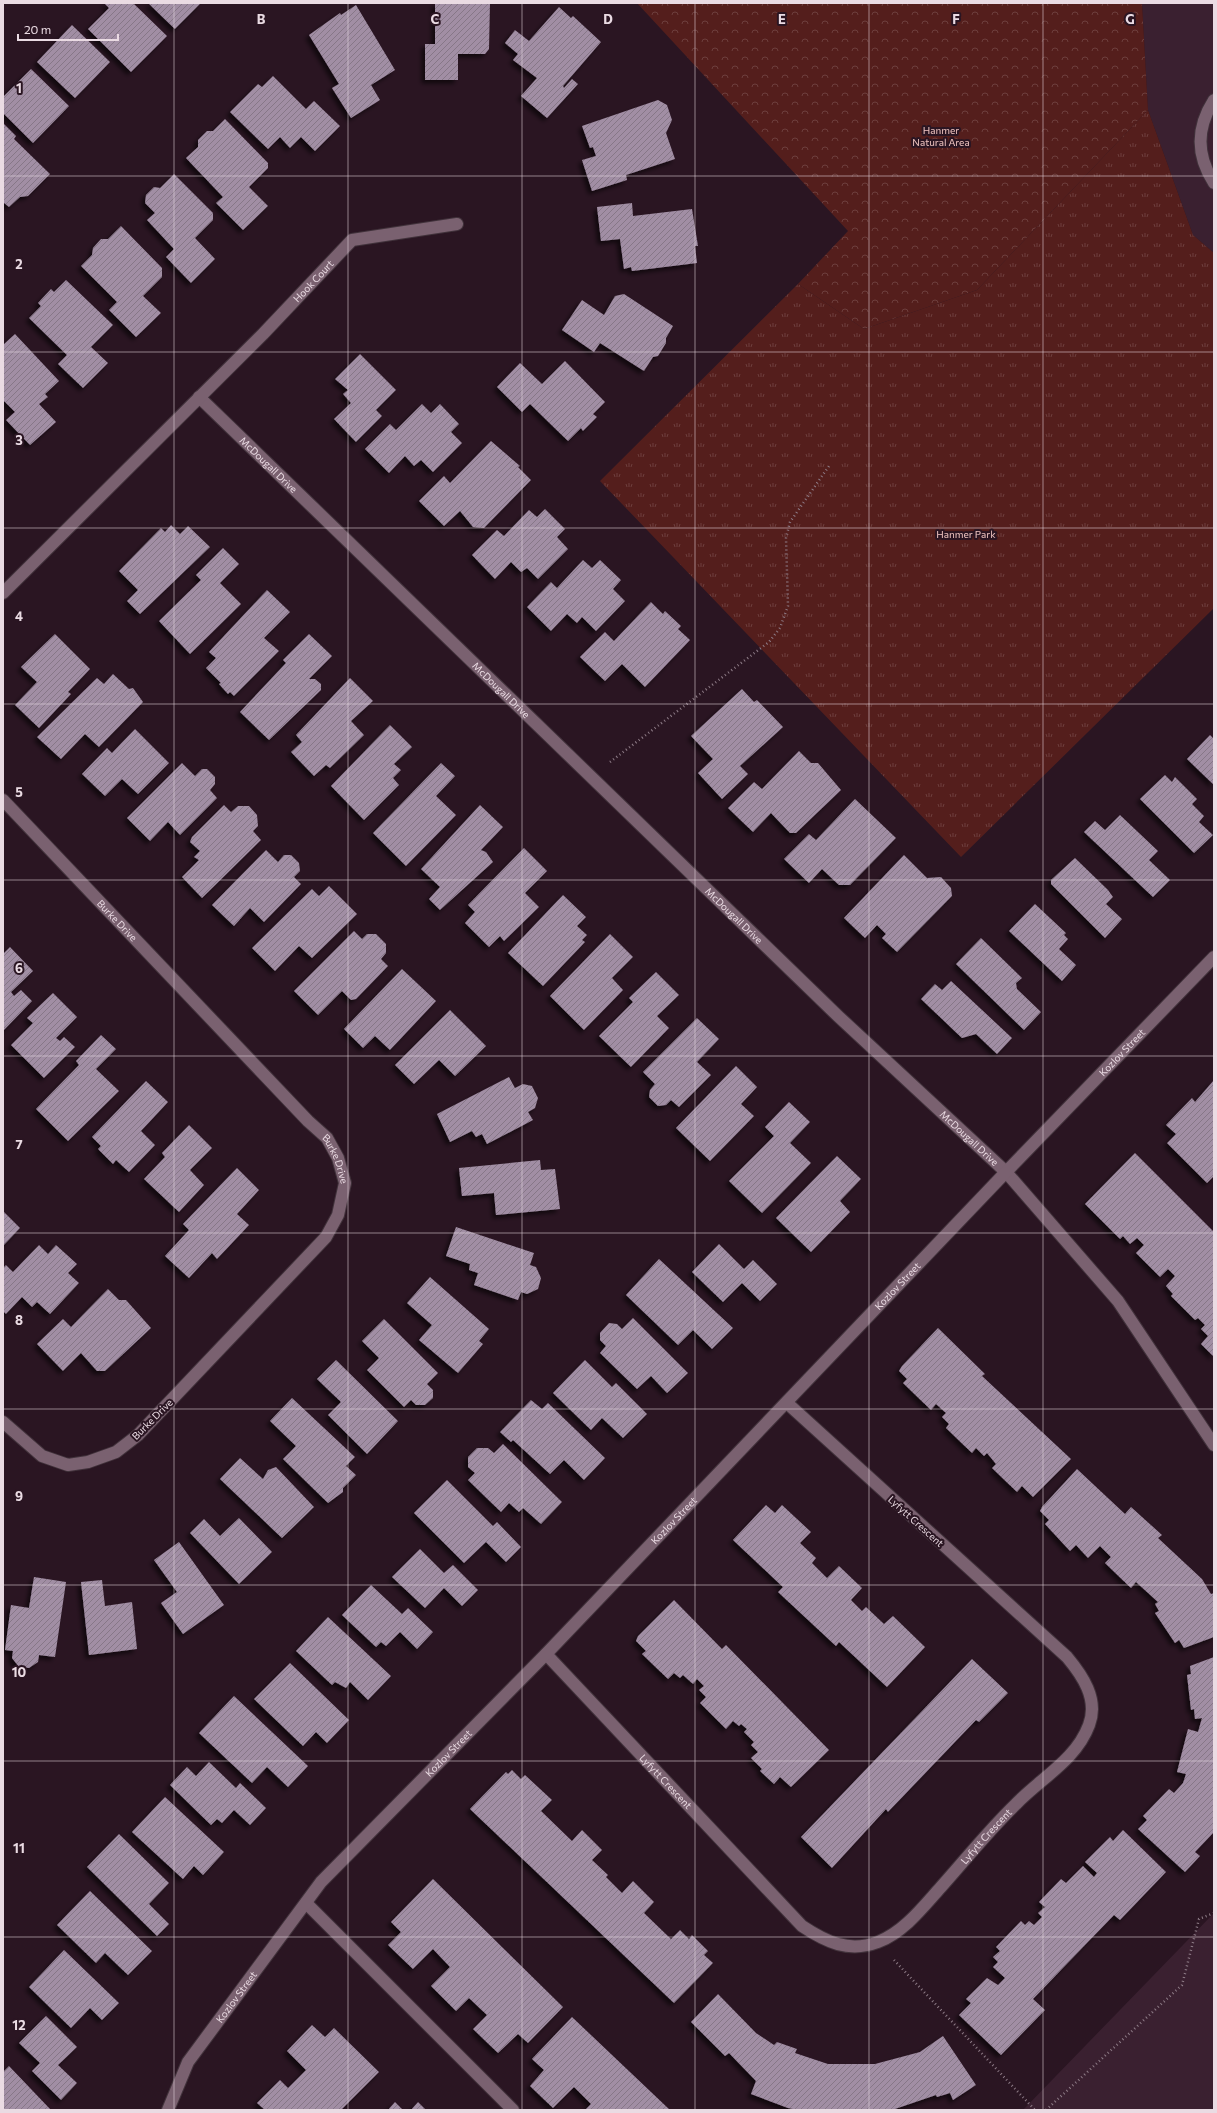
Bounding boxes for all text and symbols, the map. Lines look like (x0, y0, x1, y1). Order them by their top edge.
text: B (257, 11, 266, 27)
text: C (431, 11, 440, 27)
text: D (603, 11, 613, 27)
text: E (778, 11, 786, 27)
text: F (952, 11, 960, 27)
text: G (1125, 11, 1135, 27)
scale bar (18, 16, 118, 42)
text: 20 m (24, 22, 51, 36)
text: 1 (16, 80, 22, 96)
park label: Hanmer Natural Area (912, 124, 970, 148)
text: 2 (15, 256, 23, 272)
street label: Hook Court (290, 257, 336, 304)
text: 3 (15, 432, 23, 448)
street label: McDougall Drive (237, 434, 300, 495)
park label: Hanmer Park (936, 528, 996, 540)
text: 4 (15, 608, 23, 624)
street label: McDougall Drive (470, 659, 533, 720)
text: 5 (15, 784, 23, 800)
street label: McDougall Drive (703, 885, 765, 946)
street label: Burke Drive (95, 897, 140, 944)
text: 6 (15, 960, 23, 976)
street label: Kozlov Street (1096, 1026, 1147, 1078)
street label: McDougall Drive (938, 1108, 1001, 1168)
street label: Burke Drive (320, 1131, 351, 1185)
text: 7 (15, 1136, 23, 1152)
street label: Kozlov Street (872, 1260, 923, 1312)
text: 8 (15, 1312, 23, 1328)
street label: Burke Drive (129, 1396, 175, 1442)
text: 9 (15, 1488, 23, 1504)
street label: Lyfytt Crescent (886, 1493, 946, 1549)
street label: Kozlov Street (648, 1494, 699, 1546)
text: 10 (12, 1664, 27, 1680)
street label: Kozlov Street (423, 1727, 474, 1779)
street label: Lyfytt Crescent (637, 1752, 694, 1811)
street label: Lyfytt Crescent (958, 1806, 1014, 1866)
text: 11 (13, 1840, 25, 1856)
street label: Kozlov Street (213, 1969, 259, 2025)
text: 12 (12, 2017, 26, 2033)

